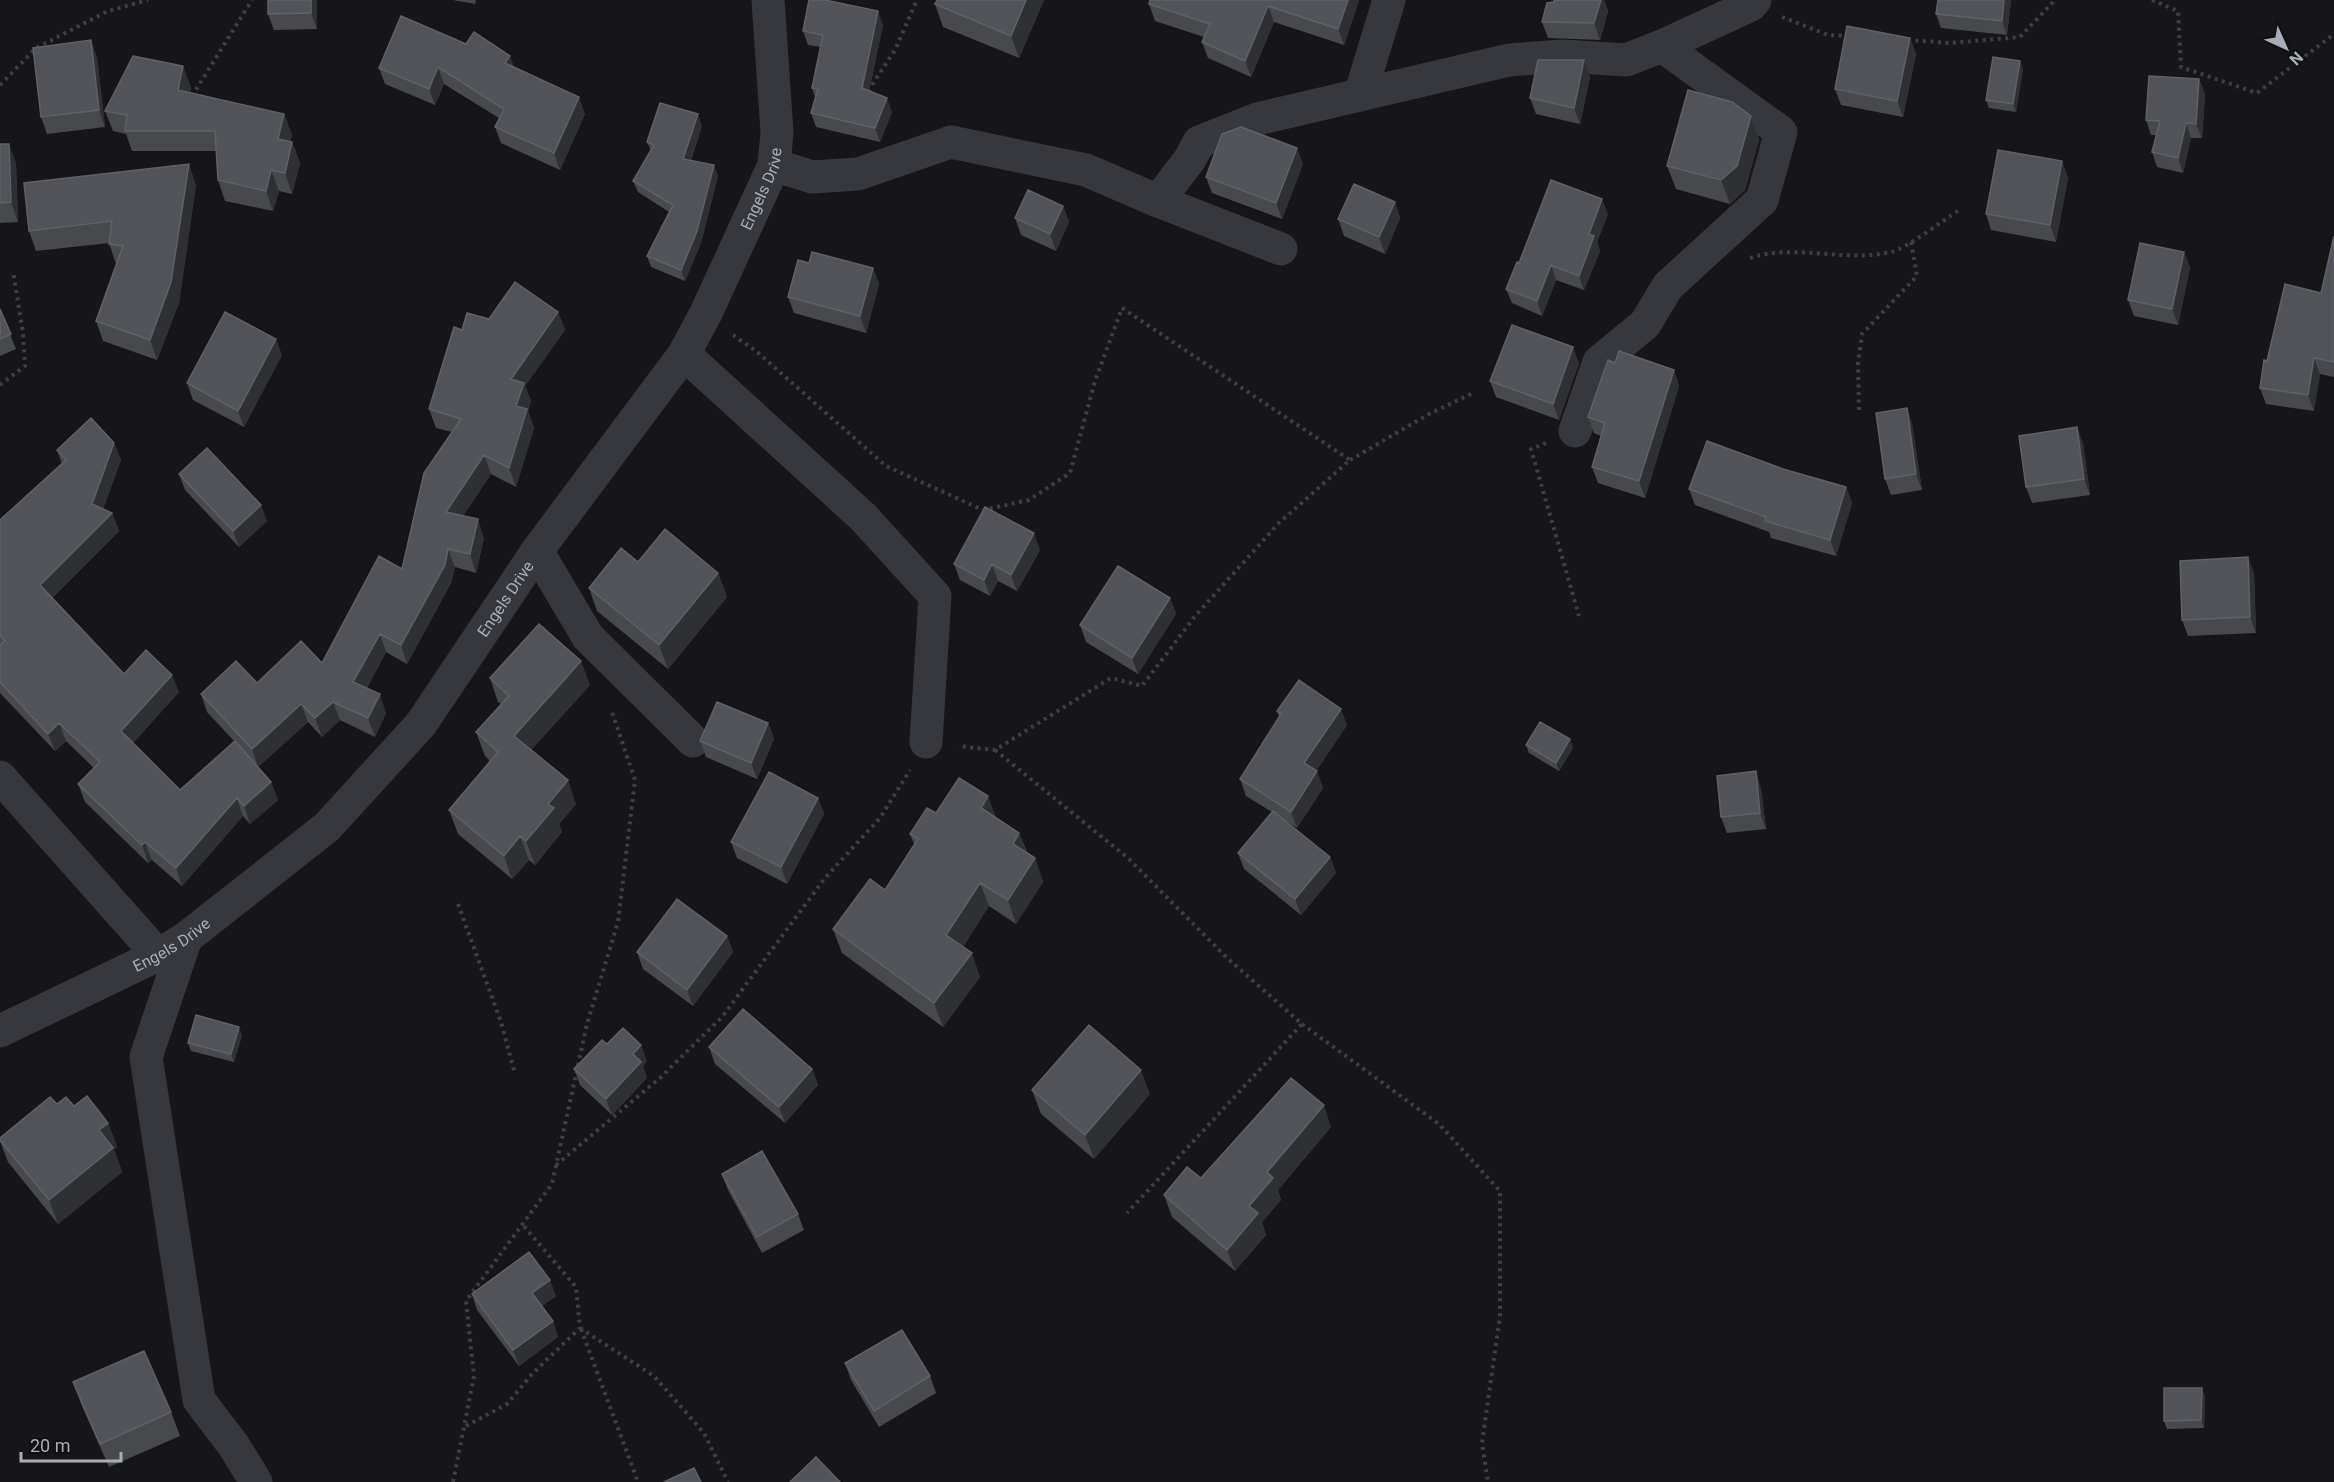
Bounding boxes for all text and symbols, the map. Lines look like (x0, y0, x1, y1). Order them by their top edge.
north arrow (2256, 18, 2316, 78)
text: N (2286, 48, 2307, 69)
street label: Engels Drive (736, 147, 785, 233)
street label: Engels Drive (473, 557, 537, 640)
street label: Engels Drive (129, 913, 214, 975)
scale bar (21, 1425, 122, 1463)
text: 20 m (30, 1435, 70, 1456)

